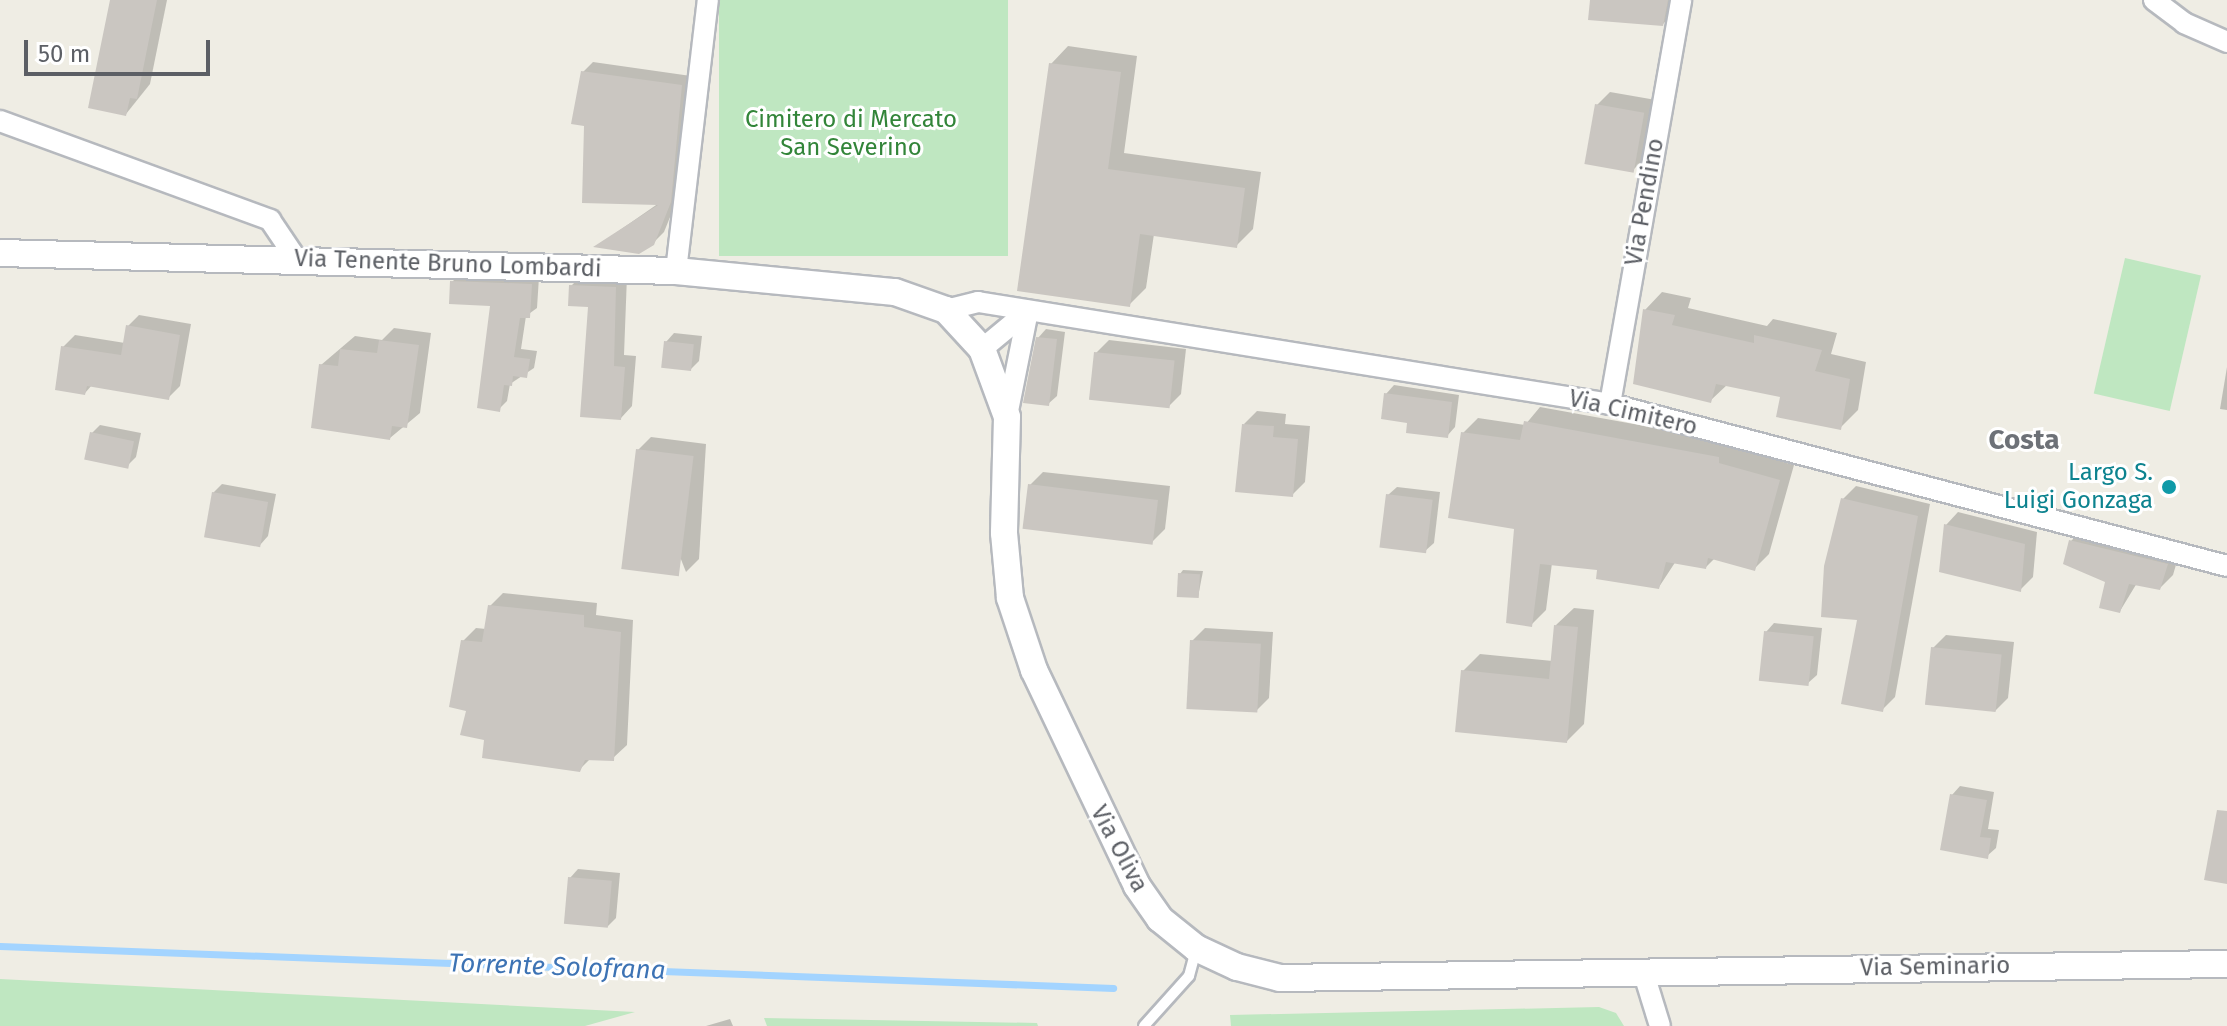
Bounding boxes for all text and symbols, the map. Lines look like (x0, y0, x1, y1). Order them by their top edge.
scale bar (28, 24, 214, 74)
text: 50 m (38, 40, 90, 68)
park label: Cimitero di Mercato San Severino (745, 106, 957, 162)
street label: Via Pendino (1620, 136, 1670, 268)
street label: Via Tenente Bruno Lombardi (294, 244, 602, 284)
street label: Via Cimitero (1566, 384, 1700, 442)
district label: Costa (1988, 423, 2060, 457)
place label: Largo S. Luigi Gonzaga (2004, 459, 2153, 515)
marker: Largo S. Luigi Gonzaga (2160, 478, 2178, 496)
street label: Via Oliva (1084, 801, 1154, 897)
water label: Torrente Solofrana (448, 948, 666, 986)
street label: Via Seminario (1860, 951, 2010, 983)

